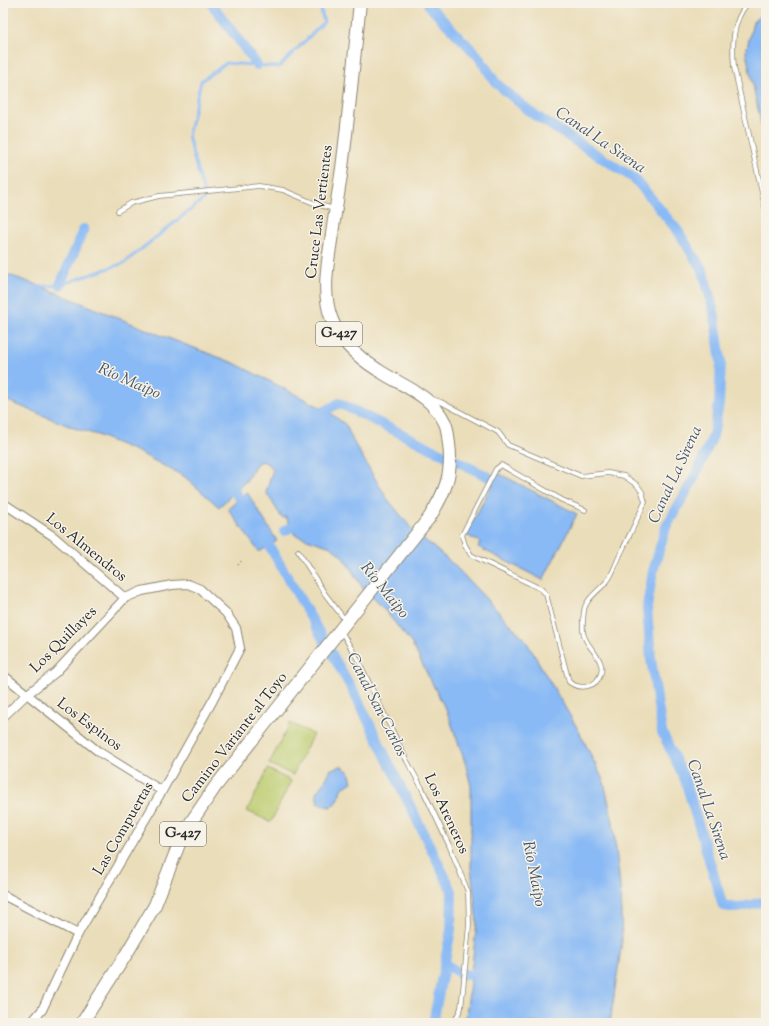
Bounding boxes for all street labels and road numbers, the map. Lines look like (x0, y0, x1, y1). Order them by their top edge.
street label: Cruce Las Vertientes (301, 144, 339, 280)
road number: G-427 (316, 322, 362, 346)
street label: Los Almendros (41, 509, 131, 587)
street label: Los Quillayes (26, 602, 102, 678)
street label: Camino Variante al Toyo (177, 668, 293, 808)
street label: Los Espinos (52, 694, 126, 757)
street label: Los Areneros (418, 770, 474, 858)
street label: Las Compuertas (89, 778, 159, 880)
road number: G-427 (160, 822, 206, 846)

